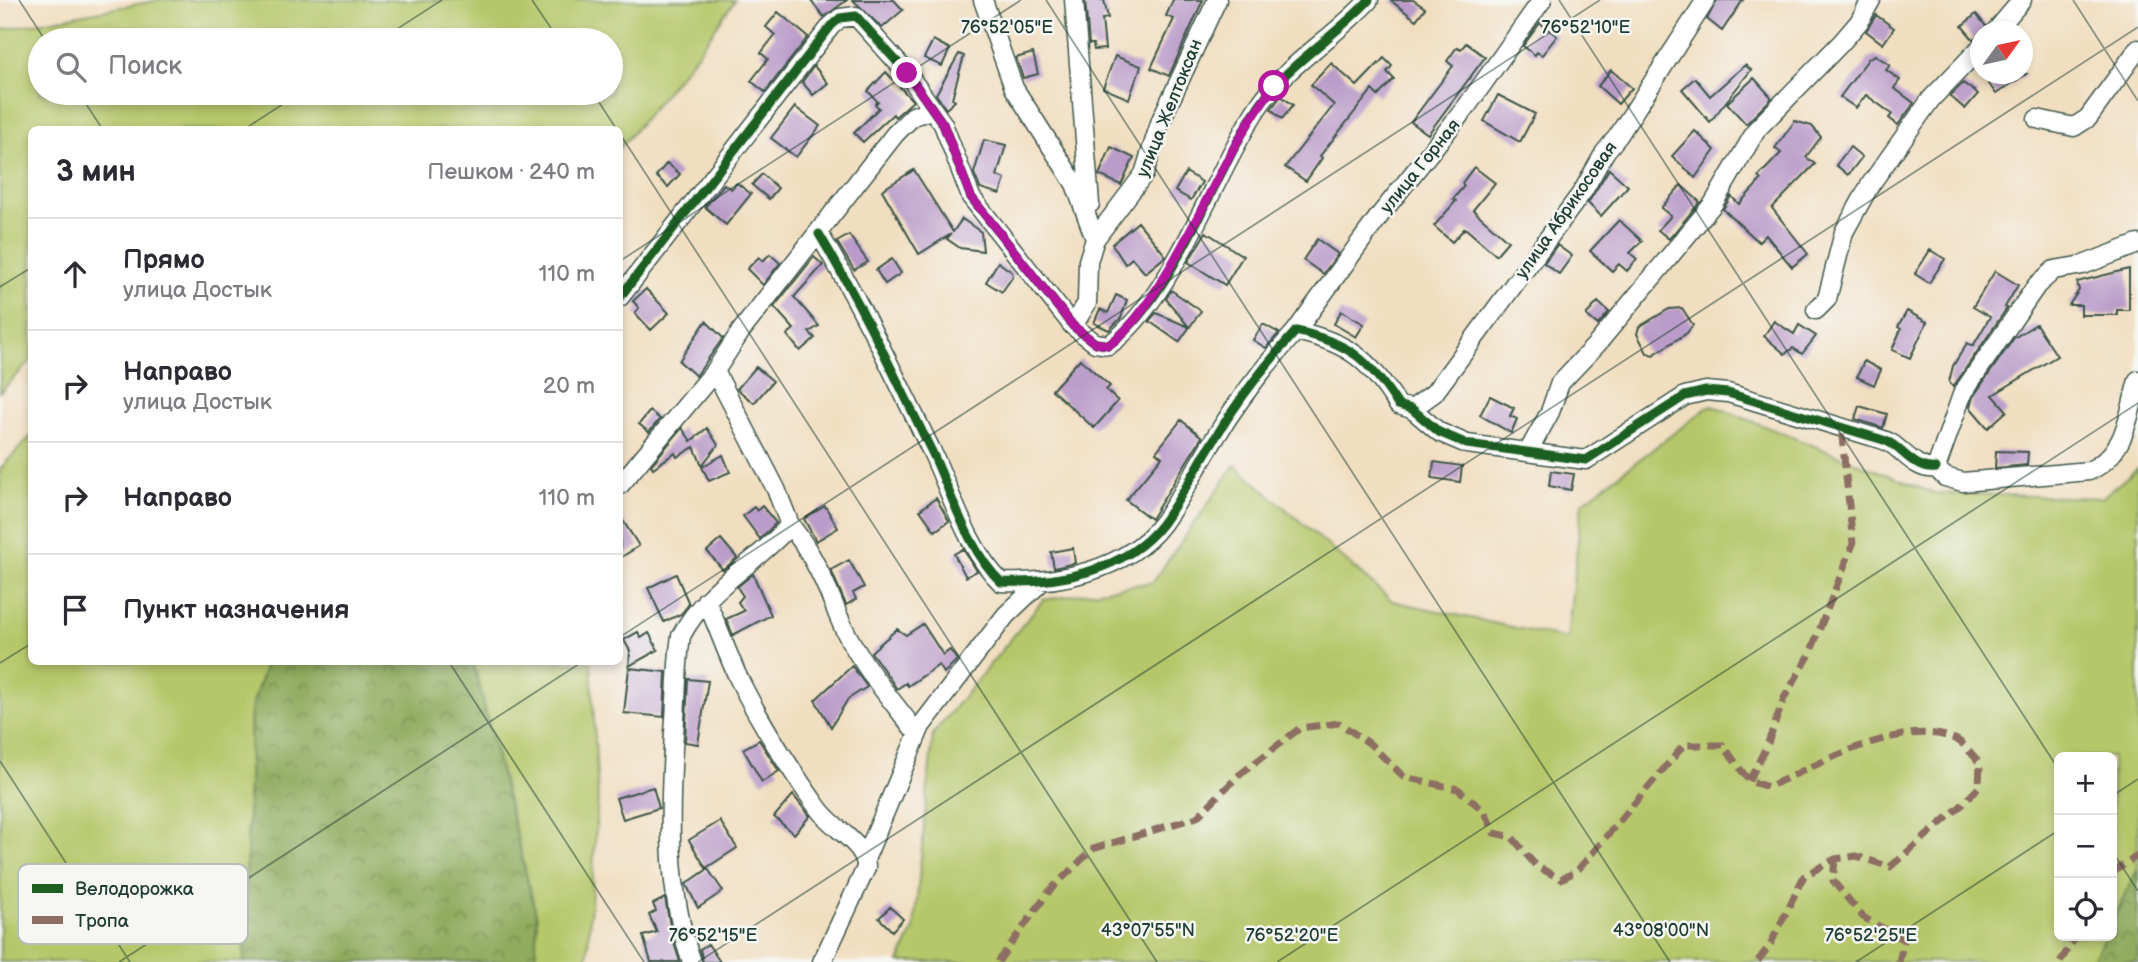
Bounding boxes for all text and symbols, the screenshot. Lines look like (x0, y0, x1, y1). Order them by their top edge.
text: 76°52'05"E (961, 17, 1053, 38)
text: 76°52'10"E (1542, 17, 1631, 38)
north arrow (1970, 21, 2033, 84)
search box (28, 28, 623, 105)
street label: улица Желтоксан (1132, 36, 1207, 180)
icon: search (52, 48, 90, 86)
text: Поиск (108, 51, 182, 82)
route end (891, 57, 922, 88)
route start (1258, 70, 1289, 101)
street label: улица Горная (1376, 115, 1465, 218)
street label: улица Абрикосовая (1511, 138, 1622, 283)
text: 3 мин (56, 154, 136, 190)
text: Пешком · 240 m (427, 158, 595, 186)
text: Прямо (123, 245, 205, 276)
icon: ahead (56, 255, 94, 293)
text: 110 m (538, 260, 595, 288)
text: улица Достык (123, 276, 272, 304)
text: Направо (123, 357, 232, 388)
icon: right (56, 367, 94, 405)
text: 20 m (543, 372, 595, 400)
text: улица Достык (123, 388, 272, 416)
icon: right (56, 479, 94, 517)
text: Направо (123, 483, 232, 514)
text: 110 m (538, 484, 595, 512)
icon: arrive (56, 591, 94, 629)
text: Пункт назначения (123, 595, 349, 626)
map controls (2054, 752, 2117, 941)
button: + (2054, 752, 2117, 815)
button: − (2054, 815, 2117, 878)
legend (18, 864, 248, 944)
text: Велодорожка (75, 878, 194, 901)
button: locate (2054, 878, 2117, 941)
text: Тропа (75, 910, 129, 933)
text: 43°07'55"N (1101, 920, 1195, 941)
text: 43°08'00"N (1613, 920, 1709, 941)
text: 76°52'15"E (669, 925, 757, 946)
text: 76°52'20"E (1246, 925, 1338, 946)
text: 76°52'25"E (1825, 925, 1917, 946)

